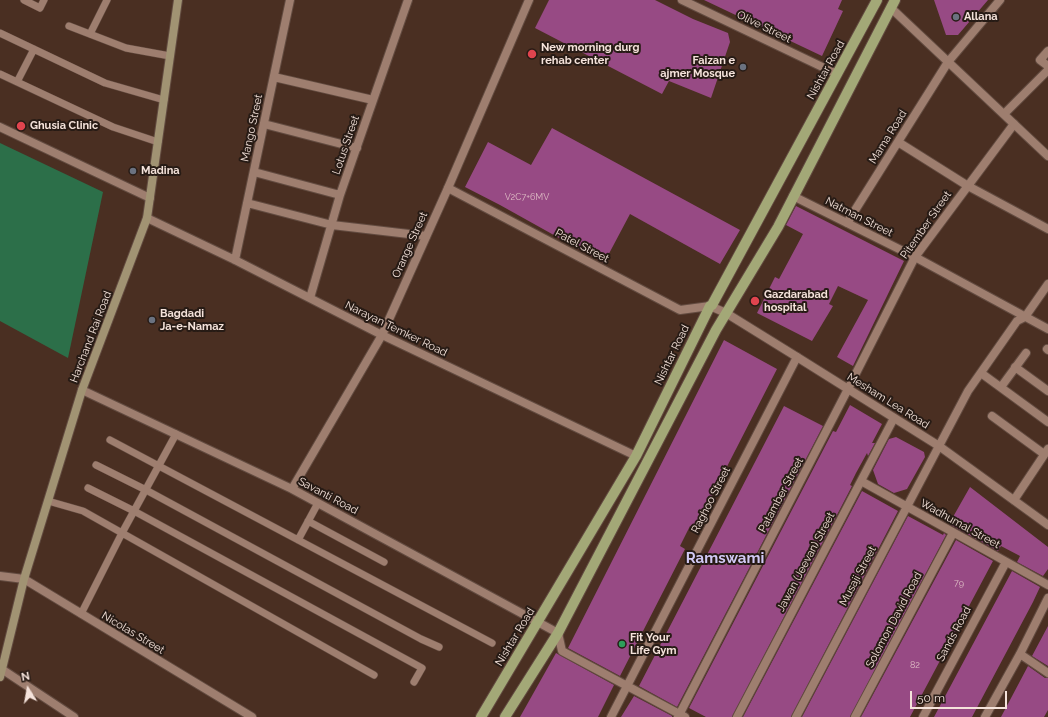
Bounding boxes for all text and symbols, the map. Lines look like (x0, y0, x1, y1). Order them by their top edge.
street label: Olive Street (735, 8, 793, 46)
place label: Allana (964, 10, 998, 24)
marker: Allana (951, 12, 961, 22)
street label: Nishtar Road (804, 38, 848, 102)
place label: New morning durg rehab center (541, 41, 640, 67)
marker: New morning durg rehab center (526, 48, 538, 60)
place label: Faizan e ajmer Mosque (660, 54, 735, 80)
marker: Faizan e ajmer Mosque (738, 62, 748, 72)
street label: Mango Street (238, 93, 266, 163)
street label: Mama Road (866, 108, 910, 166)
street label: Lotus Street (330, 114, 362, 176)
place label: Ghusia Clinic (30, 119, 98, 133)
marker: Ghusia Clinic (15, 120, 27, 132)
place label: Madina (141, 164, 180, 178)
marker: Madina (128, 166, 138, 176)
street label: Pitember Street (898, 189, 954, 261)
house number: V2C7+6MV (505, 192, 549, 202)
street label: Natman Street (823, 194, 895, 240)
street label: Orange Street (390, 210, 430, 280)
street label: Patel Street (553, 226, 611, 266)
place label: Gazdarabad hospital (764, 288, 828, 314)
street label: Harchand Rai Road (67, 289, 115, 385)
marker: Gazdarabad hospital (749, 295, 761, 307)
street label: Narayan Temker Road (343, 298, 449, 360)
place label: Bagdadi Ja-e-Namaz (160, 307, 224, 333)
marker: Bagdadi Ja-e-Namaz (147, 315, 157, 325)
street label: Nishtar Road (652, 323, 692, 387)
street label: Mesham Lea Road (844, 370, 932, 432)
street label: Patamber Street (756, 455, 806, 535)
street label: Raghoo Street (689, 465, 733, 535)
street label: Savanti Road (296, 475, 360, 517)
street label: Wadhumal Street (918, 497, 1002, 551)
street label: Jawan (Jeevan) Street (774, 510, 838, 614)
street label: Musaji Street (837, 544, 879, 608)
district label: Ramswami (686, 549, 764, 567)
street label: Solomon David Road (863, 570, 925, 670)
house number: 79 (954, 578, 964, 588)
street label: Sands Road (934, 604, 974, 664)
street label: Nishtar Road (493, 606, 537, 668)
street label: Nicolas Street (99, 609, 167, 657)
place label: Fit Your Life Gym (630, 631, 677, 657)
marker: Fit Your Life Gym (617, 639, 627, 649)
house number: 82 (910, 660, 920, 670)
north arrow (8, 669, 48, 709)
text: N (20, 670, 31, 684)
scale bar (912, 683, 1009, 709)
text: 50 m (917, 691, 945, 705)

